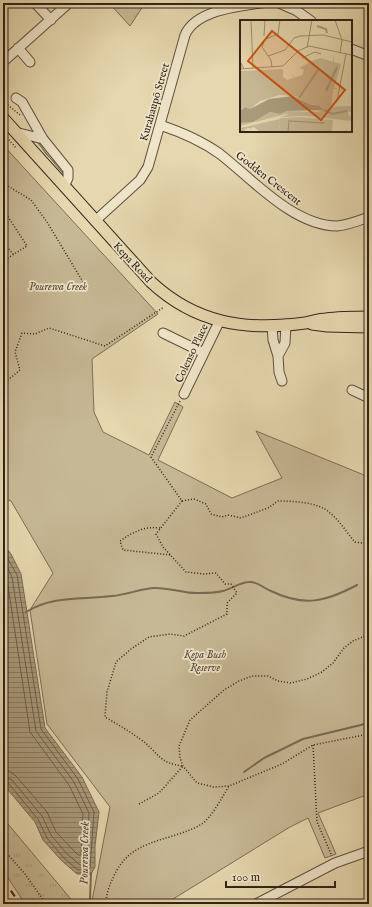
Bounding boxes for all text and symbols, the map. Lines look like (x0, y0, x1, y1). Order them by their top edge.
inset map (240, 20, 352, 132)
street label: Kurahaupō Street (137, 62, 173, 143)
street label: Godden Crescent (233, 149, 304, 209)
street label: Kepa Road (110, 239, 155, 286)
park label: Pourewa Creek (29, 280, 88, 294)
street label: Colenso Place (172, 322, 212, 385)
park label: Kepa Bush Reserve (183, 648, 226, 675)
water label: Pourewa Creek (76, 821, 93, 885)
scale bar (226, 863, 335, 889)
text: 100 m (232, 870, 260, 885)

